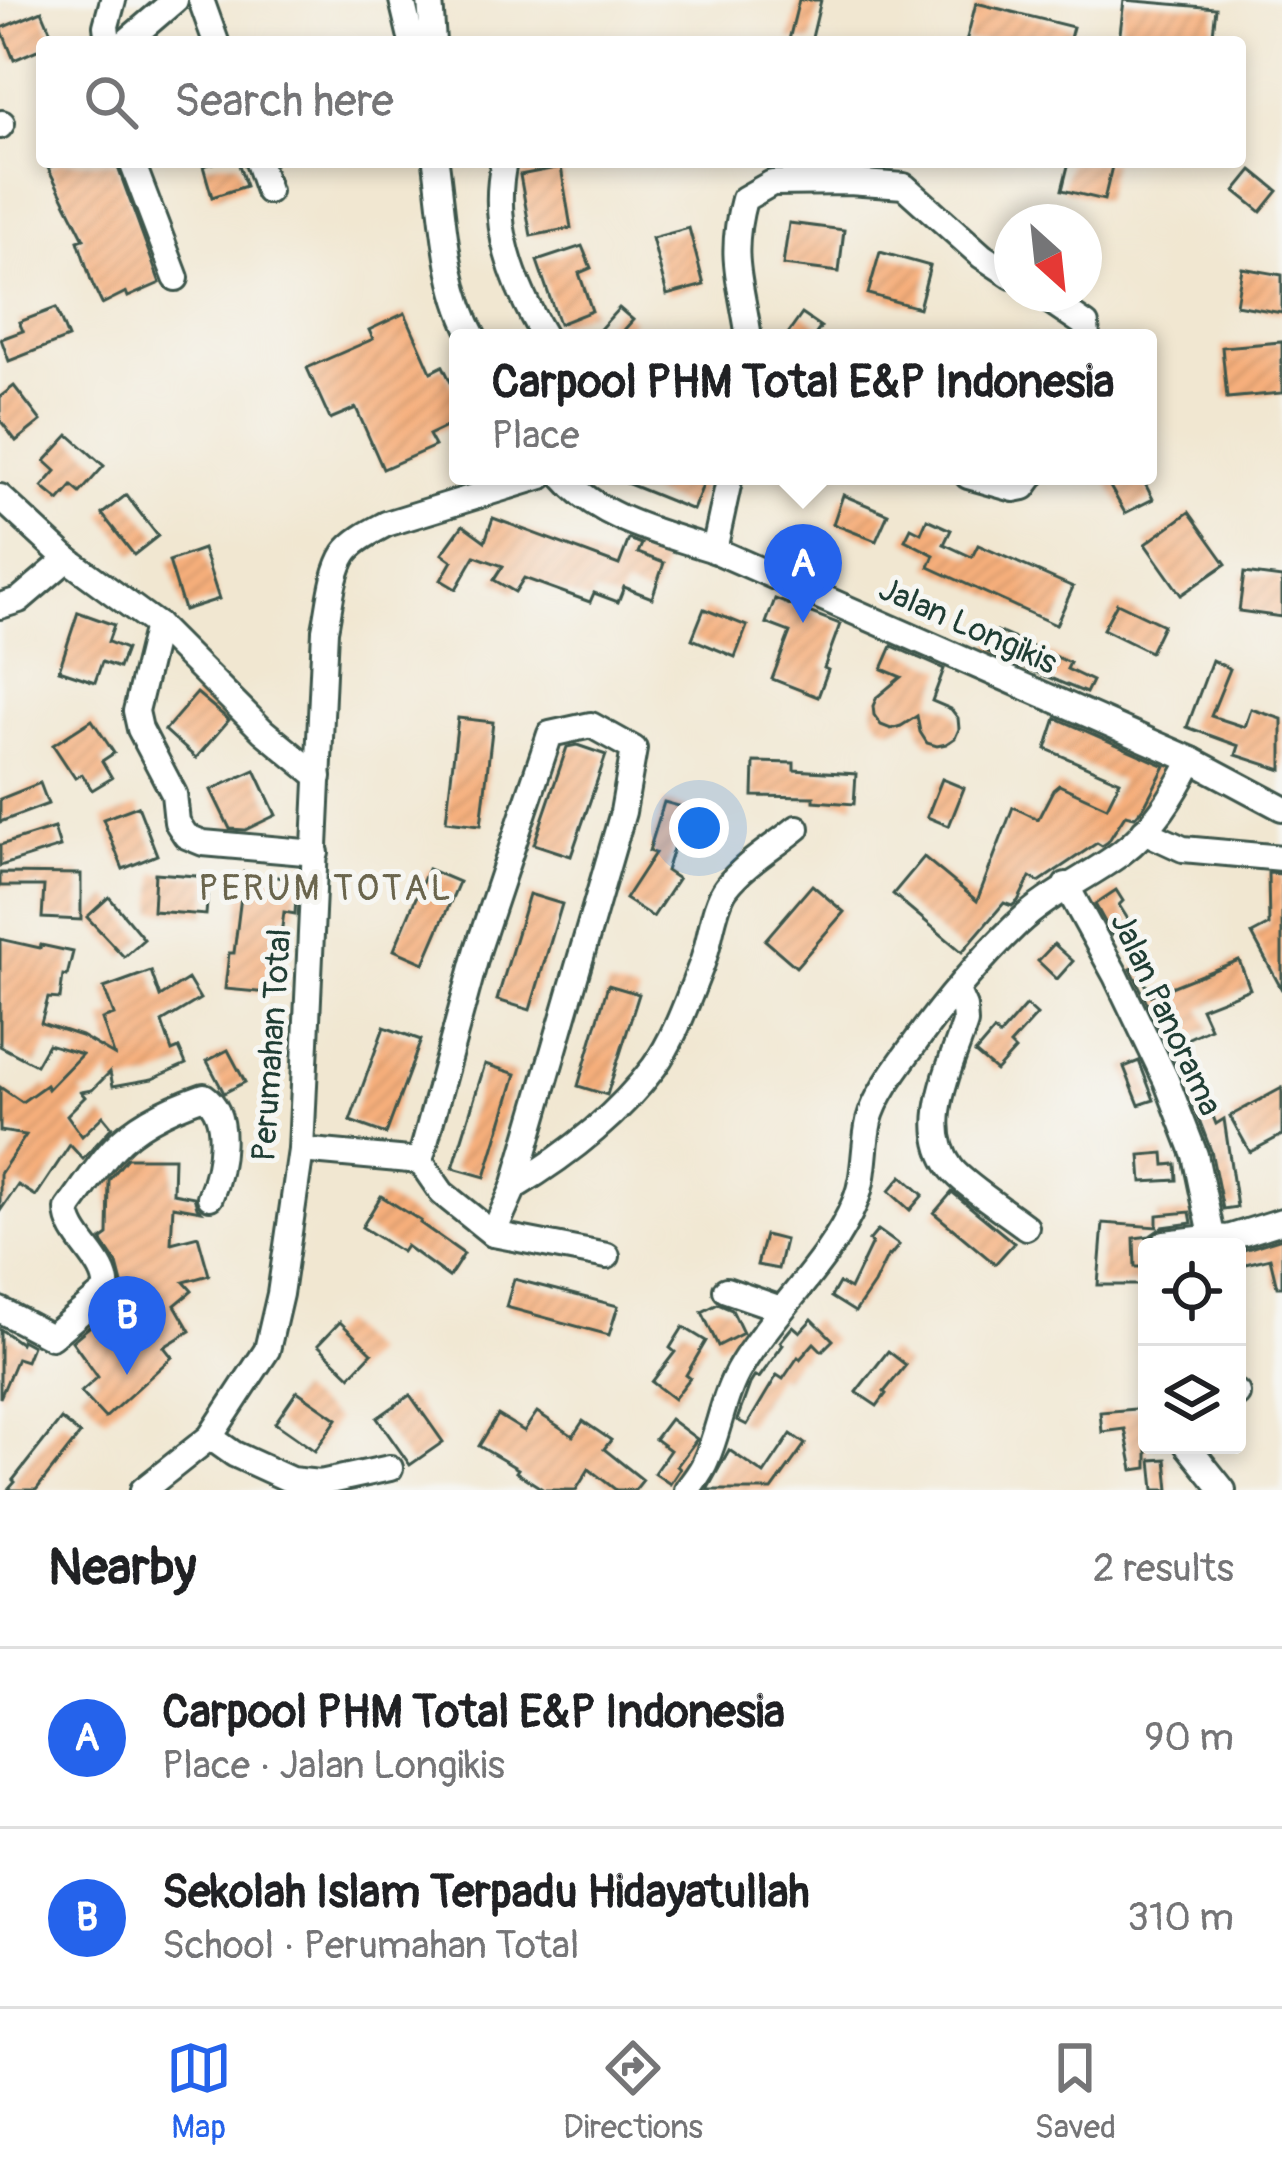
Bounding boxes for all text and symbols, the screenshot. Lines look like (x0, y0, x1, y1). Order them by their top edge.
search box (36, 36, 1246, 168)
icon: search (78, 69, 144, 135)
text: Search here (174, 74, 394, 130)
north arrow (994, 204, 1102, 312)
popup (449, 329, 1157, 485)
text: Carpool PHM Total E&P Indonesia (492, 355, 1114, 411)
text: Place (492, 411, 580, 460)
pin: A (764, 524, 842, 623)
street label: Jalan Longikis (873, 568, 1064, 684)
your location (669, 798, 729, 858)
district label: PERUM TOTAL (198, 866, 454, 911)
street label: Jalan Panorama (1101, 906, 1231, 1122)
street label: Perumahan Total (243, 927, 301, 1163)
map controls (1138, 1238, 1246, 1454)
button: locate (1138, 1238, 1246, 1346)
pin: B (88, 1276, 166, 1375)
button: layers (1138, 1346, 1246, 1454)
text: Nearby (48, 1536, 196, 1600)
text: 2 results (1093, 1544, 1234, 1593)
text: Carpool PHM Total E&P Indonesia (162, 1685, 785, 1741)
text: A (74, 1713, 100, 1762)
text: 90 m (1144, 1713, 1234, 1762)
text: Place · Jalan Longikis (162, 1741, 505, 1790)
text: Sekolah Islam Terpadu Hidayatullah (162, 1865, 810, 1921)
text: B (76, 1893, 98, 1942)
text: 310 m (1127, 1893, 1234, 1942)
text: School · Perumahan Total (162, 1921, 579, 1970)
tab: Map (166, 2035, 232, 2148)
tab: Directions (563, 2035, 703, 2148)
tab: Saved (1034, 2035, 1116, 2148)

